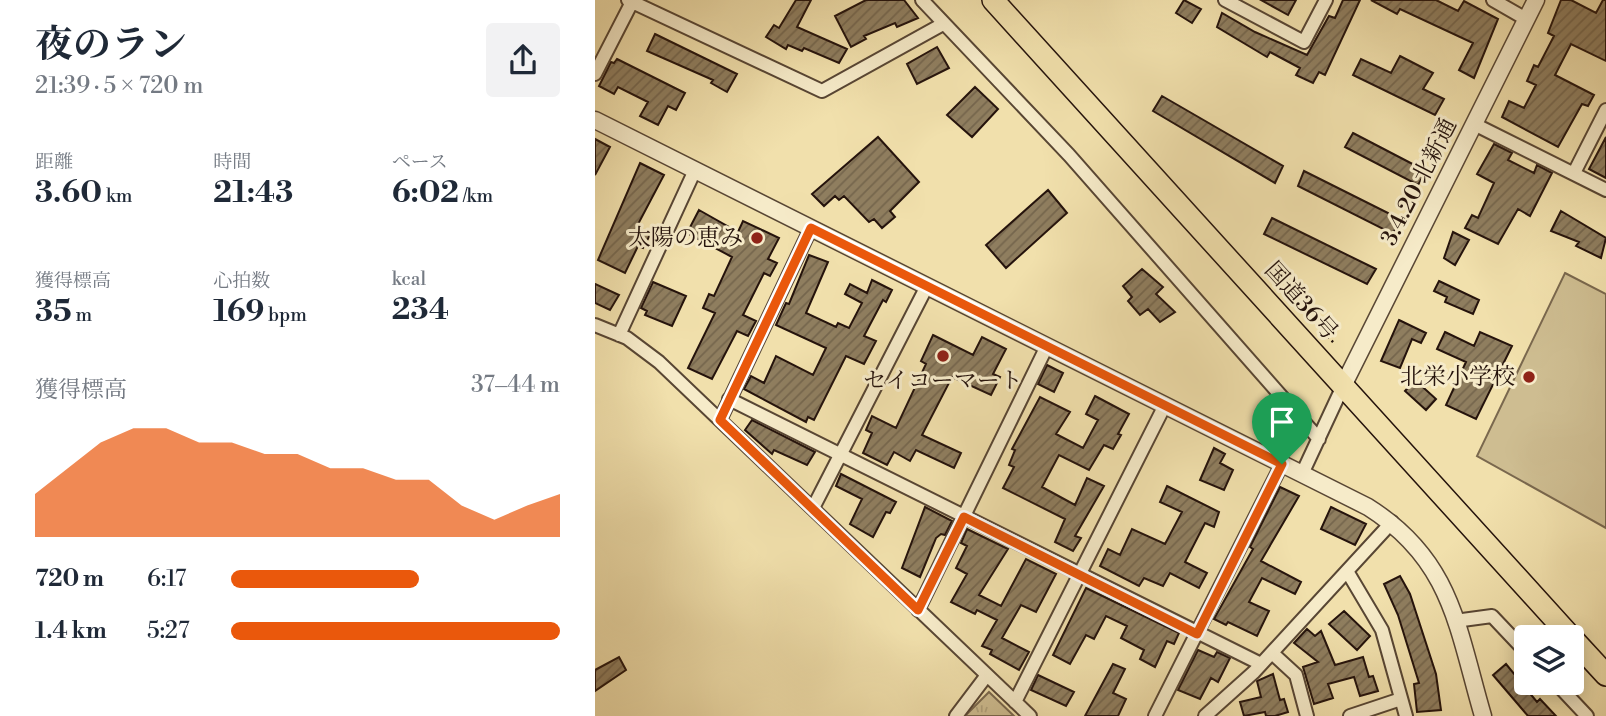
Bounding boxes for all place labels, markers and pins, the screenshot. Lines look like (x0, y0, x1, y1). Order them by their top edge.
place label: 太陽の恵み (628, 224, 743, 252)
marker: 太陽の恵み (749, 230, 765, 246)
marker: セイコーマート (935, 348, 951, 364)
place label: 北栄小学校 (1400, 363, 1515, 391)
place label: セイコーマート (863, 367, 1023, 395)
marker: 北栄小学校 (1521, 369, 1537, 385)
pin (1252, 392, 1312, 464)

